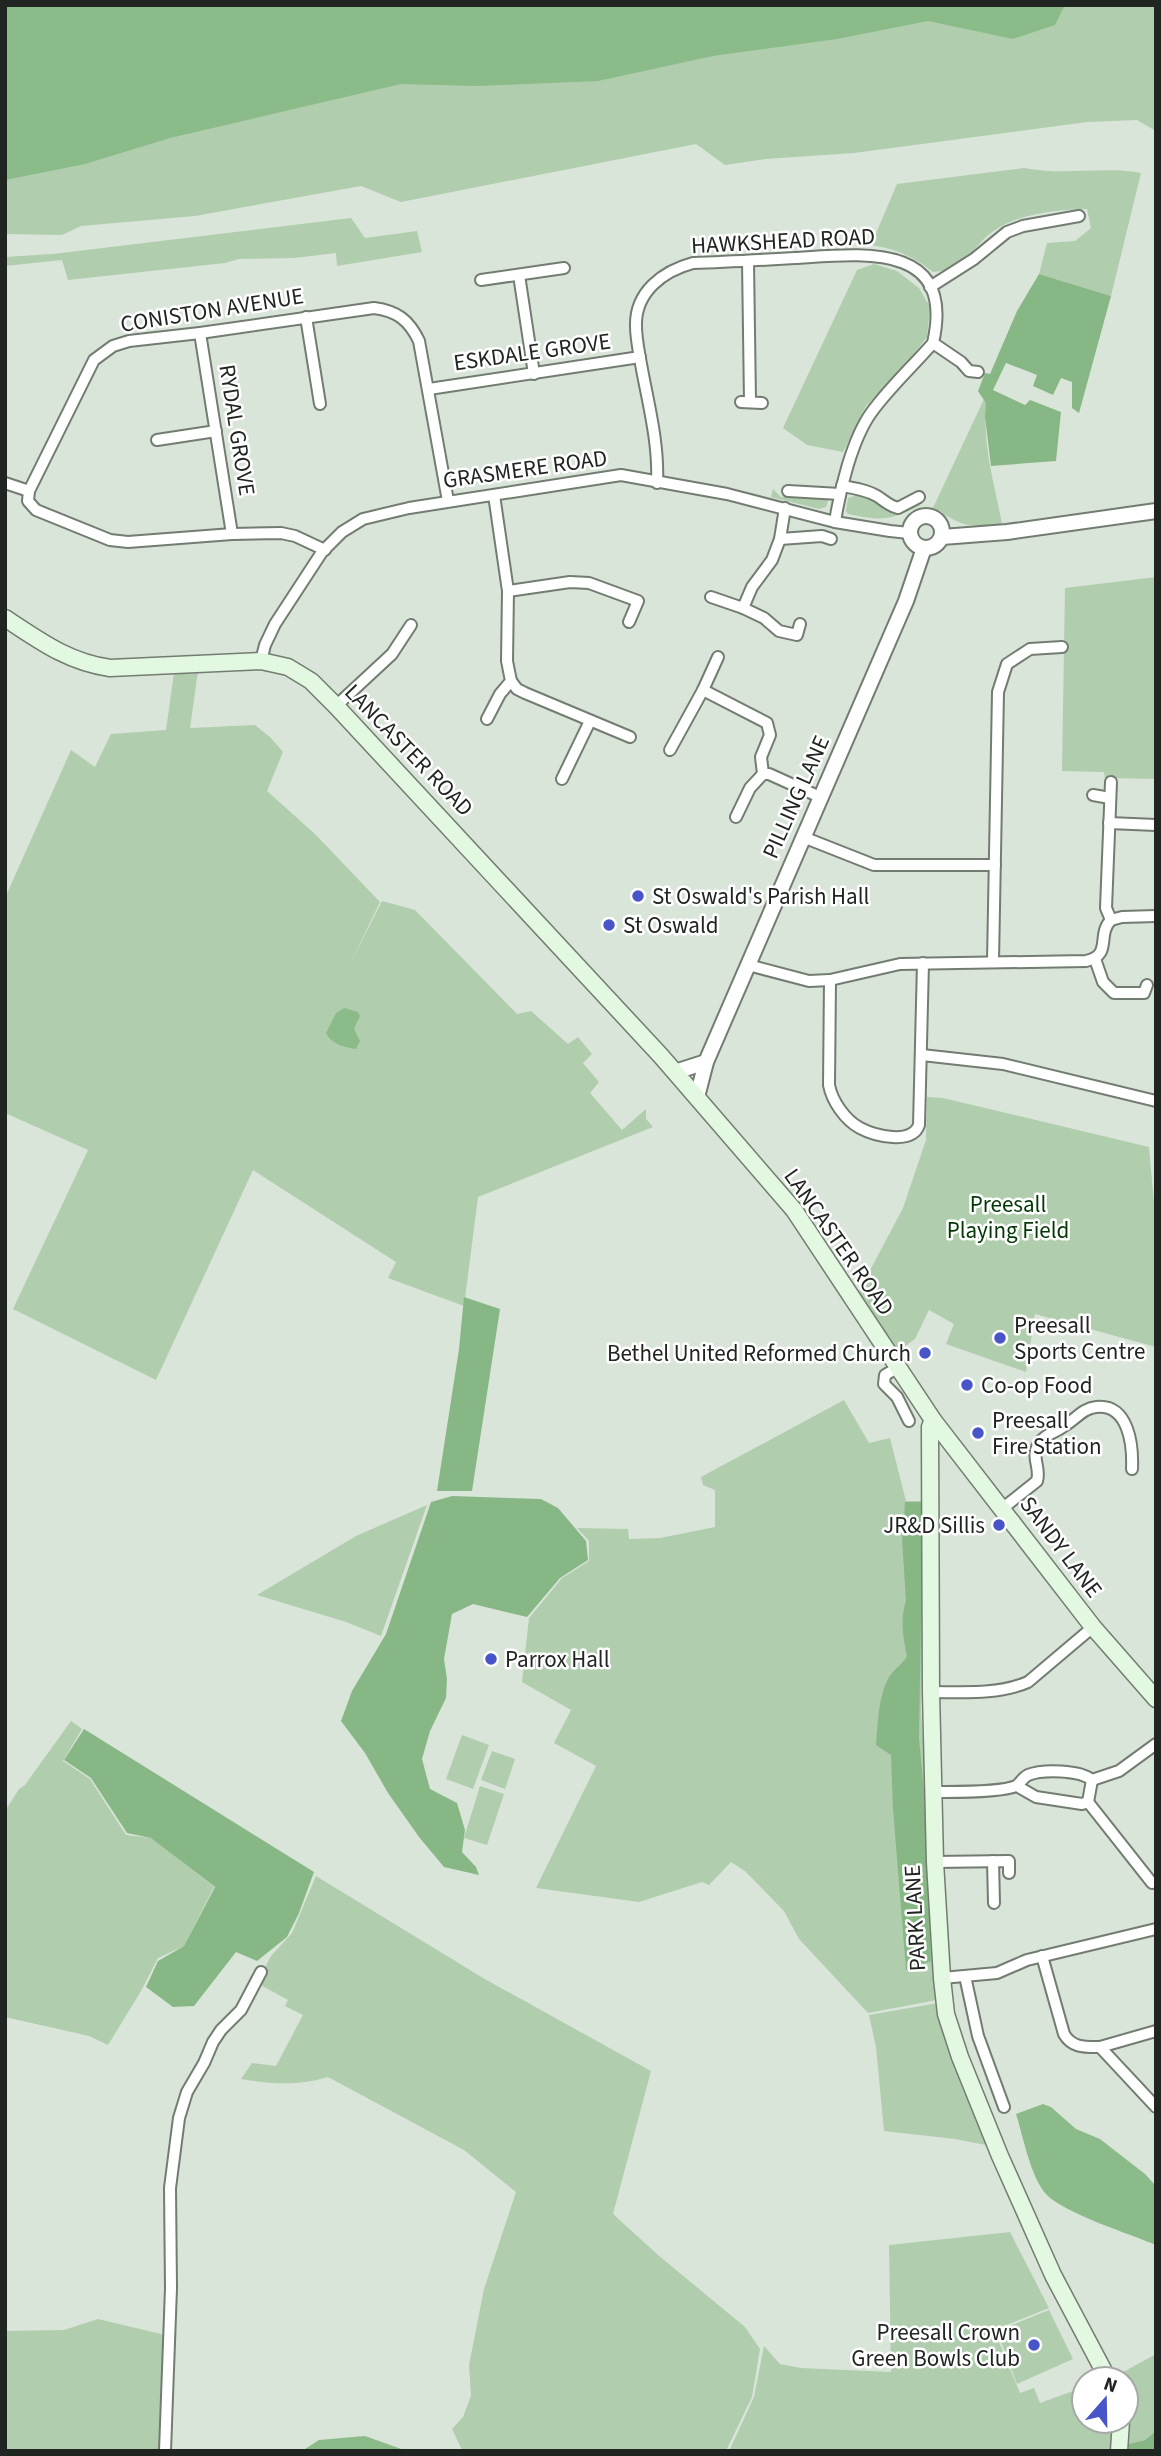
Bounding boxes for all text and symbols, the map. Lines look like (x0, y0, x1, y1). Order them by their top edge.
street label: HAWKSHEAD ROAD (690, 220, 876, 262)
street label: CONISTON AVENUE (118, 279, 306, 341)
street label: ESKDALE GROVE (451, 325, 613, 379)
street label: RYDAL GROVE (210, 362, 264, 498)
street label: GRASMERE ROAD (441, 441, 609, 497)
street label: LANCASTER ROAD (337, 676, 481, 824)
street label: PILLING LANE (754, 730, 838, 864)
place label: St Oswald's Parish Hall (652, 880, 869, 913)
marker: St Oswald's Parish Hall (630, 888, 646, 904)
place label: St Oswald (623, 909, 719, 942)
marker: St Oswald (601, 917, 617, 933)
street label: LANCASTER ROAD (776, 1162, 902, 1322)
park label: Preesall Playing Field (947, 1188, 1069, 1247)
place label: Preesall Sports Centre (1014, 1309, 1145, 1368)
marker: Preesall Sports Centre (992, 1330, 1008, 1346)
place label: Bethel United Reformed Church (607, 1337, 911, 1370)
marker: Bethel United Reformed Church (917, 1345, 933, 1361)
place label: Co-op Food (981, 1369, 1092, 1402)
marker: Co-op Food (959, 1377, 975, 1393)
place label: Preesall Fire Station (992, 1404, 1102, 1463)
marker: Preesall Fire Station (970, 1425, 986, 1441)
street label: SANDY LANE (1012, 1489, 1110, 1605)
place label: JR&D Sillis (883, 1509, 985, 1542)
marker: JR&D Sillis (991, 1517, 1007, 1533)
place label: Parrox Hall (505, 1643, 610, 1676)
marker: Parrox Hall (483, 1651, 499, 1667)
street label: PARK LANE (896, 1864, 934, 1972)
place label: Preesall Crown Green Bowls Club (851, 2316, 1020, 2375)
marker: Preesall Crown Green Bowls Club (1026, 2337, 1042, 2353)
north arrow (1070, 2365, 1140, 2435)
text: N (1100, 2371, 1121, 2400)

